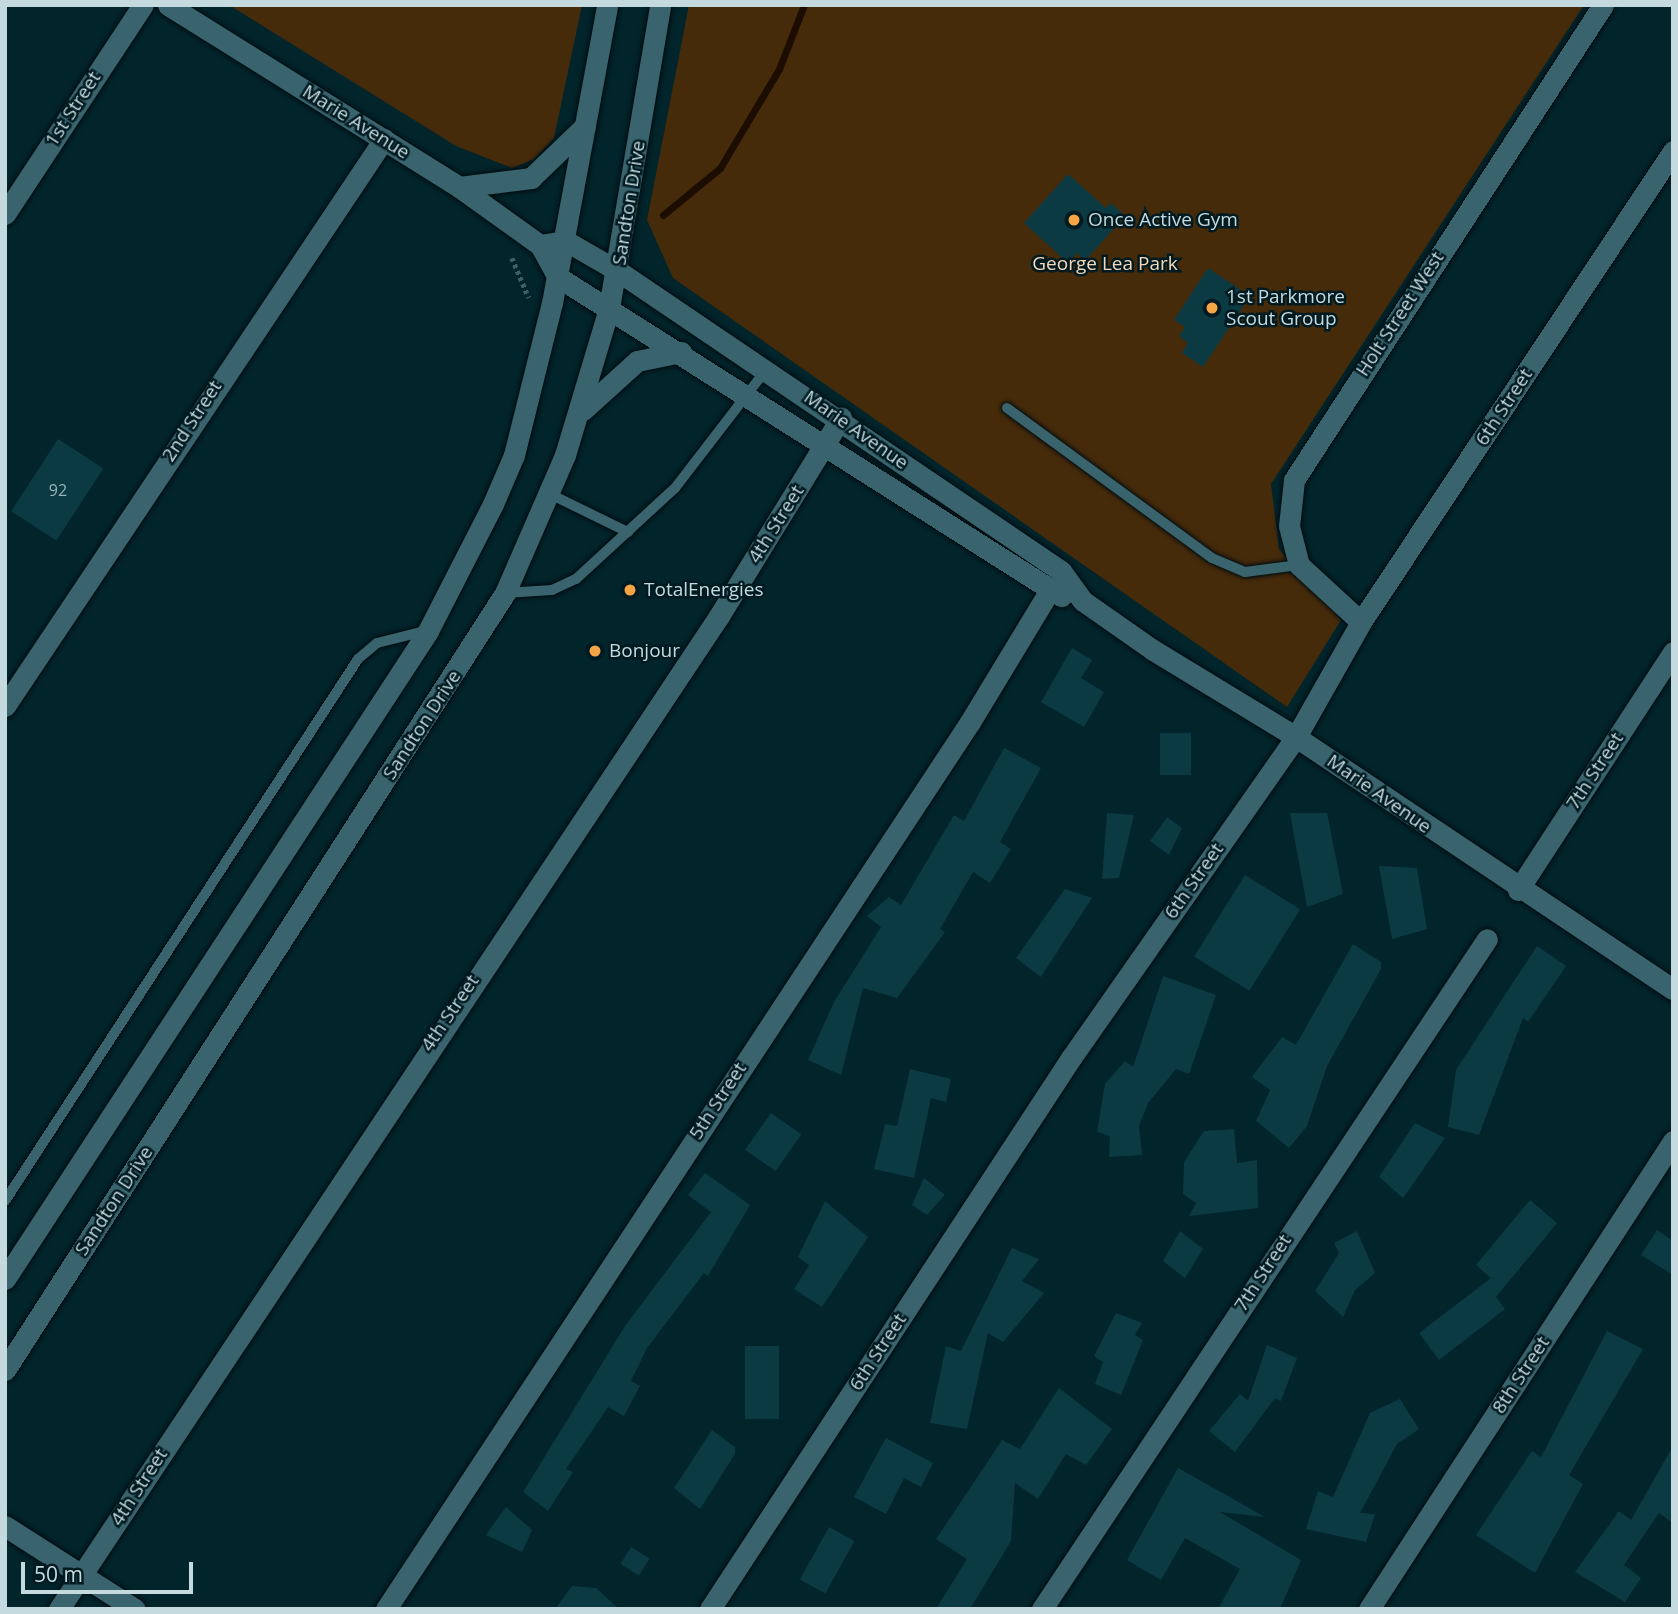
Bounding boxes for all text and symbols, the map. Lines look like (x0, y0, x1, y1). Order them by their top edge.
street label: 1st Street (40, 67, 106, 151)
street label: Marie Avenue (298, 80, 414, 164)
street label: Sandton Drive (608, 139, 650, 267)
place label: Once Active Gym (1088, 209, 1238, 231)
marker: Once Active Gym (1066, 212, 1082, 228)
street label: Holt Street West (1351, 247, 1449, 381)
park label: George Lea Park (1032, 253, 1178, 275)
place label: 1st Parkmore Scout Group (1226, 286, 1345, 330)
marker: 1st Parkmore Scout Group (1204, 300, 1220, 316)
street label: 6th Street (1471, 364, 1537, 450)
street label: 2nd Street (157, 376, 227, 466)
street label: Marie Avenue (800, 386, 912, 474)
house number: 92 (49, 480, 67, 500)
street label: 4th Street (743, 481, 809, 567)
place label: TotalEnergies (644, 579, 764, 601)
marker: TotalEnergies (622, 582, 638, 598)
place label: Bonjour (609, 640, 680, 662)
marker: Bonjour (587, 643, 603, 659)
street label: Sandton Drive (378, 666, 466, 784)
street label: 7th Street (1562, 728, 1628, 814)
street label: Marie Avenue (1323, 750, 1435, 838)
street label: 6th Street (1160, 839, 1228, 923)
street label: 4th Street (416, 970, 484, 1056)
street label: 5th Street (685, 1058, 751, 1144)
street label: Sandton Drive (70, 1142, 158, 1260)
street label: 7th Street (1230, 1230, 1296, 1316)
street label: 6th Street (845, 1309, 911, 1395)
street label: 8th Street (1488, 1332, 1554, 1418)
street label: 4th Street (106, 1444, 172, 1530)
scale bar (24, 1548, 196, 1592)
text: 50 m (34, 1560, 83, 1588)

